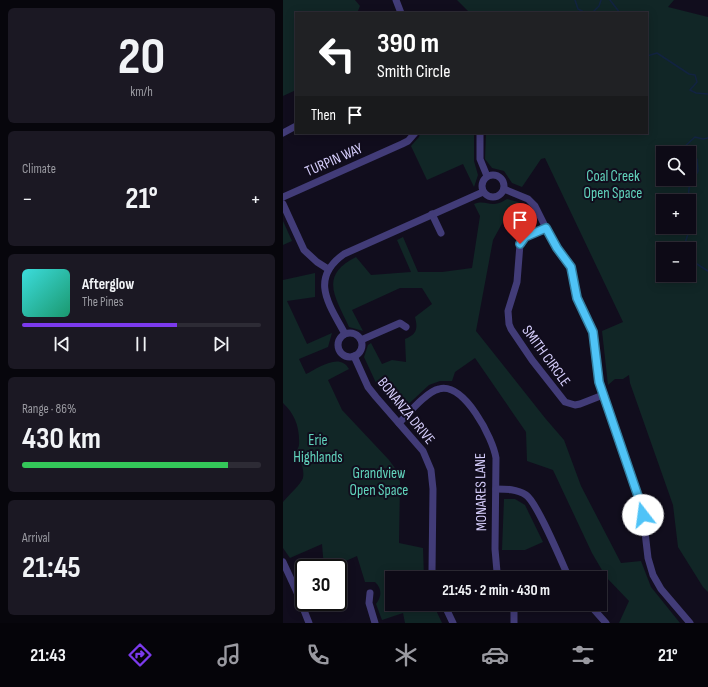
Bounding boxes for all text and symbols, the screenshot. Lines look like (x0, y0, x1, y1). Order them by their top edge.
text: 20 (118, 26, 165, 89)
text: 390 m (377, 27, 439, 60)
icon: left (311, 28, 363, 80)
text: Smith Circle (377, 61, 450, 82)
text: km/h (130, 84, 153, 100)
icon: arrive (344, 104, 366, 126)
text: Then (311, 106, 336, 125)
street label: TURPIN WAY (302, 139, 367, 181)
map controls (656, 146, 696, 282)
button: search (656, 146, 696, 186)
text: Climate (22, 161, 56, 177)
park label: Coal Creek Open Space (584, 167, 642, 203)
text: 21° (125, 181, 158, 217)
text: − (22, 186, 33, 213)
text: + (250, 186, 261, 213)
button: + (656, 194, 696, 234)
pin (503, 203, 537, 244)
icon: arrive (509, 209, 531, 231)
button: − (656, 242, 696, 282)
text: Afterglow (82, 275, 134, 294)
text: The Pines (82, 294, 123, 310)
street label: SMITH CIRCLE (518, 322, 574, 390)
icon: previous (51, 333, 73, 355)
icon: pause (130, 333, 152, 355)
icon: next (210, 333, 232, 355)
street label: BONANZA DRIVE (373, 374, 439, 448)
text: Range · 86% (22, 401, 76, 417)
text: 430 km (22, 421, 101, 457)
park label: Erie Highlands (293, 431, 343, 467)
street label: MONARES LANE (471, 453, 491, 531)
park label: Grandview Open Space (350, 464, 408, 500)
position arrow (622, 494, 664, 536)
text: Arrival (22, 530, 50, 546)
text: 21:45 (22, 550, 81, 586)
speed limit sign: 30 (295, 559, 347, 611)
text: 21:45 · 2 min · 430 m (442, 581, 550, 600)
icon: directions (126, 641, 154, 669)
icon: music (215, 641, 243, 669)
icon: phone (304, 641, 332, 669)
icon: climate (392, 641, 420, 669)
icon: car (481, 641, 509, 669)
icon: filters (569, 641, 597, 669)
text: 21:43 (30, 645, 66, 666)
text: 21° (658, 645, 678, 666)

